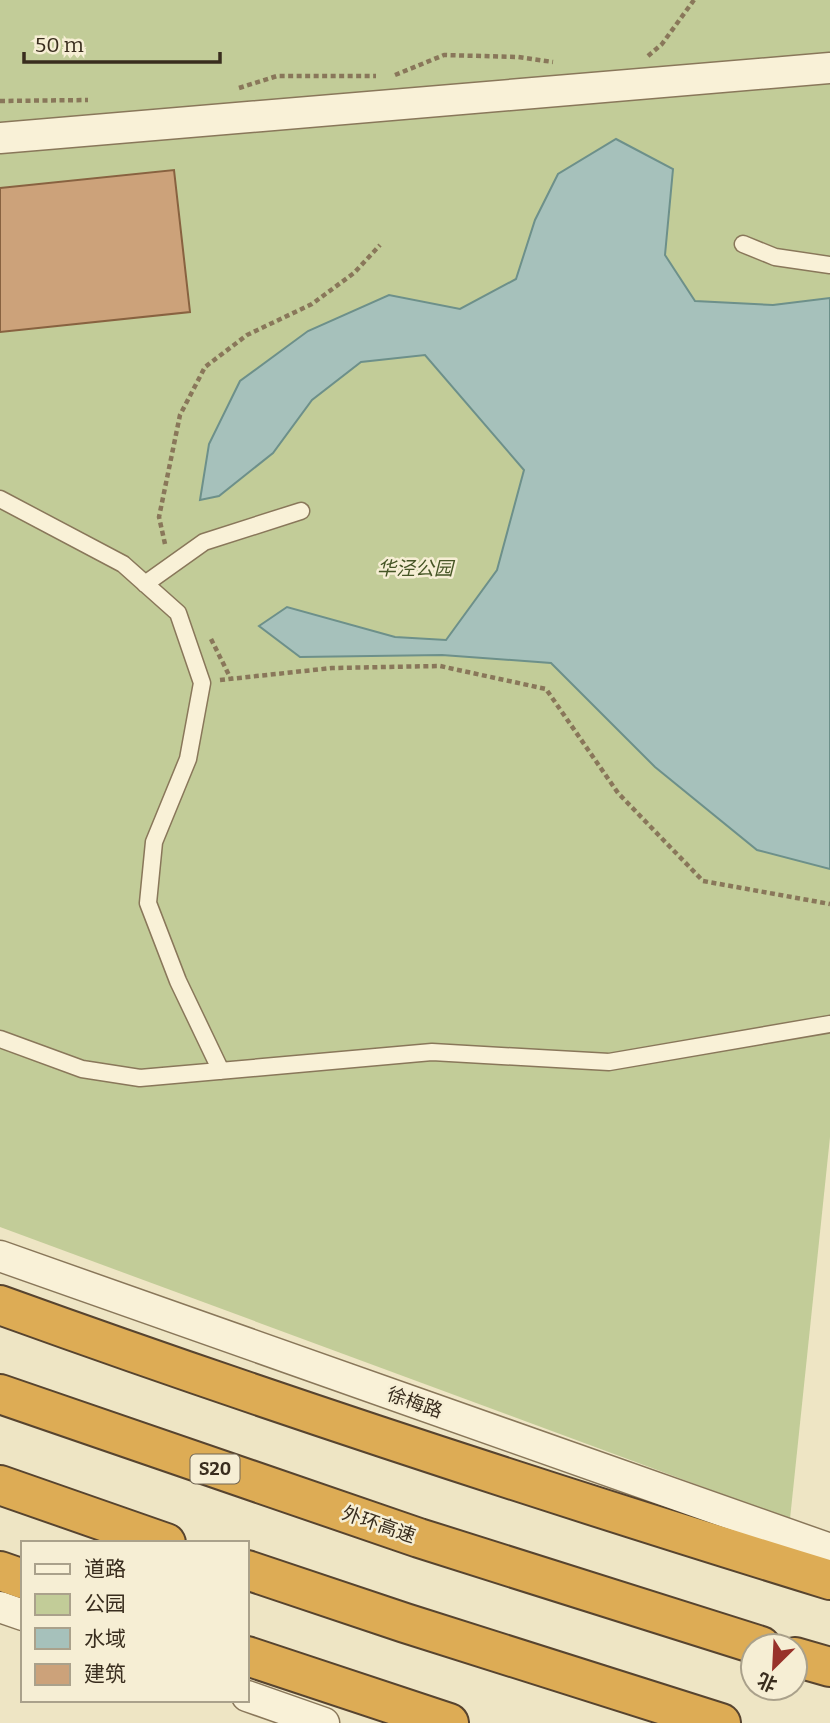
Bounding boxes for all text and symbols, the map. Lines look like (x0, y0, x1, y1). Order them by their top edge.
scale bar (24, 21, 220, 65)
text: 50 m (35, 32, 84, 58)
park label: 华泾公园 (377, 557, 456, 580)
street label: 徐梅路 (384, 1382, 446, 1423)
road number: S20 (190, 1454, 240, 1484)
street label: 外环高速 (339, 1501, 419, 1548)
legend (21, 1541, 248, 1702)
text: 道路 (84, 1556, 126, 1582)
text: 公园 (84, 1591, 126, 1617)
text: 水域 (84, 1626, 126, 1652)
north arrow (739, 1632, 809, 1702)
text: 建筑 (84, 1661, 126, 1687)
text: 北 (754, 1668, 781, 1696)

